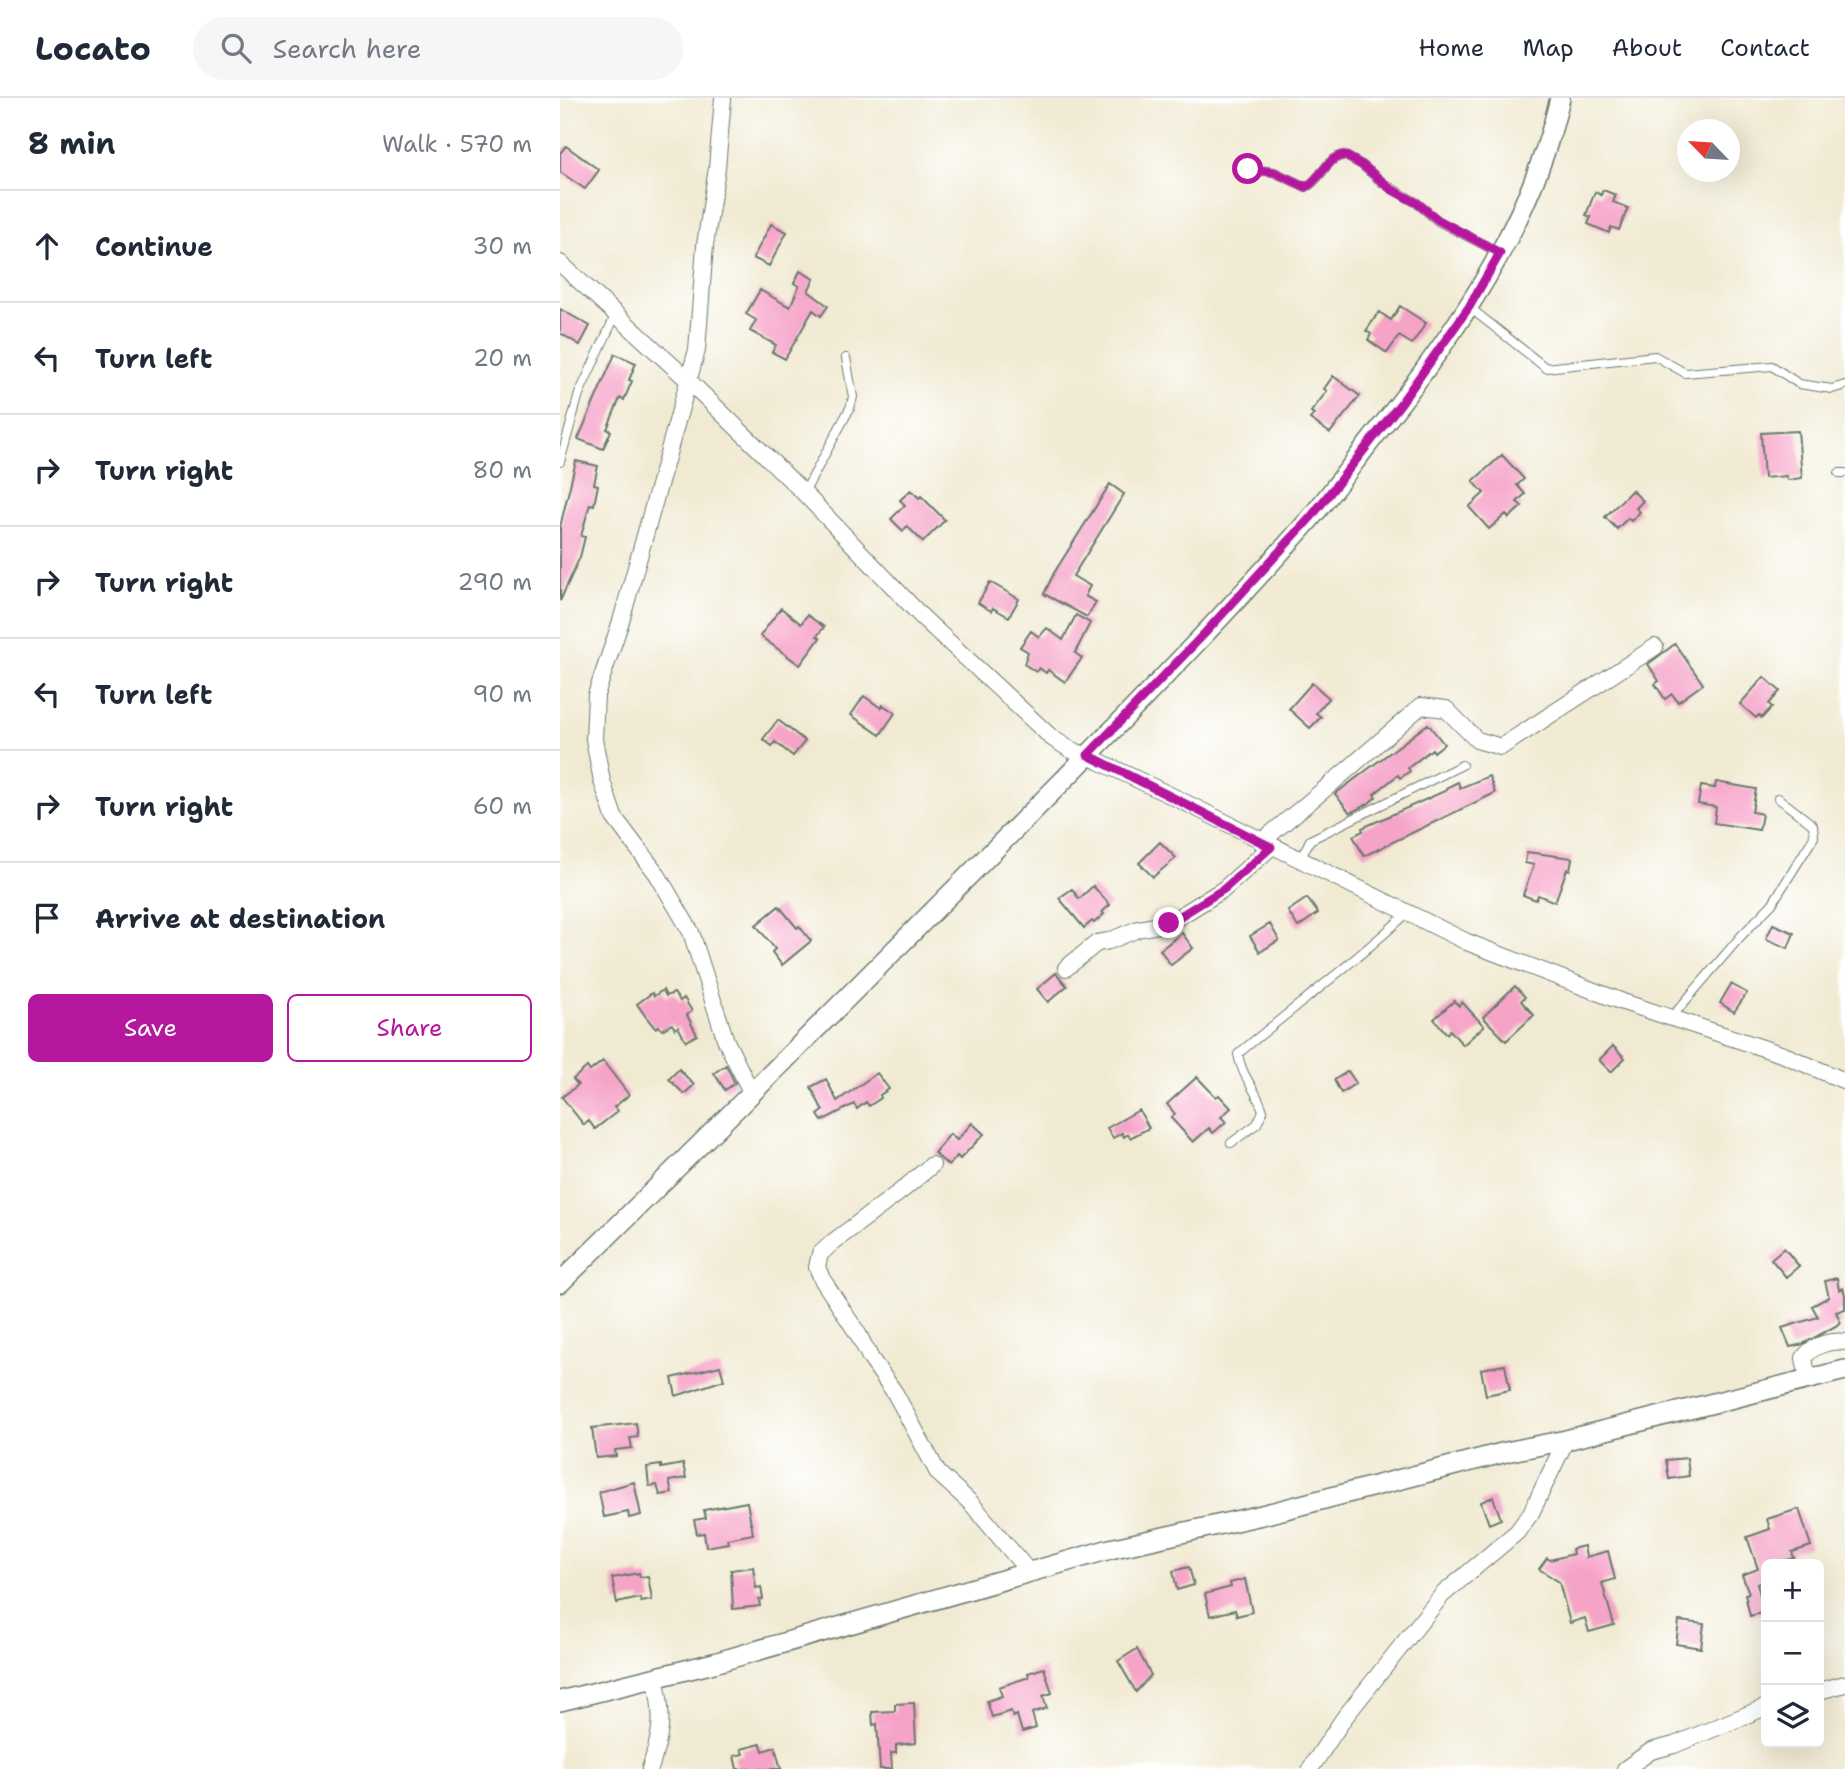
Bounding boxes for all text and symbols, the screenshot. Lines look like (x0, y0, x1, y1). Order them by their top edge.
search box (193, 17, 683, 80)
text: Locato (35, 26, 151, 71)
icon: search (217, 29, 255, 67)
text: Search here (273, 31, 421, 66)
text: Home (1418, 32, 1484, 64)
text: Map (1522, 32, 1574, 64)
text: About (1612, 32, 1682, 64)
text: Contact (1720, 32, 1810, 64)
north arrow (1677, 119, 1740, 182)
text: 8 min (28, 123, 115, 164)
text: Walk · 570 m (382, 129, 532, 159)
route start (1232, 153, 1263, 184)
icon: ahead (28, 227, 66, 265)
text: Continue (95, 229, 213, 264)
text: 30 m (473, 231, 532, 261)
icon: left (28, 339, 66, 377)
text: Turn left (95, 341, 212, 376)
text: 20 m (473, 343, 532, 373)
icon: right (28, 451, 66, 489)
text: Turn right (95, 453, 233, 488)
text: 80 m (473, 455, 532, 485)
icon: right (28, 563, 66, 601)
text: Turn right (95, 565, 233, 600)
text: 290 m (458, 567, 532, 597)
icon: left (28, 675, 66, 713)
text: Turn left (95, 677, 212, 712)
text: 90 m (472, 679, 532, 709)
icon: right (28, 787, 66, 825)
text: Turn right (95, 789, 233, 824)
text: 60 m (473, 791, 532, 821)
icon: arrive (28, 899, 66, 937)
text: Arrive at destination (95, 901, 385, 936)
route end (1153, 907, 1184, 938)
button: Save (28, 994, 273, 1062)
button: Share (287, 994, 532, 1062)
map controls (1761, 1559, 1824, 1748)
button: + (1761, 1559, 1824, 1622)
button: − (1761, 1622, 1824, 1685)
button: layers (1761, 1685, 1824, 1748)

